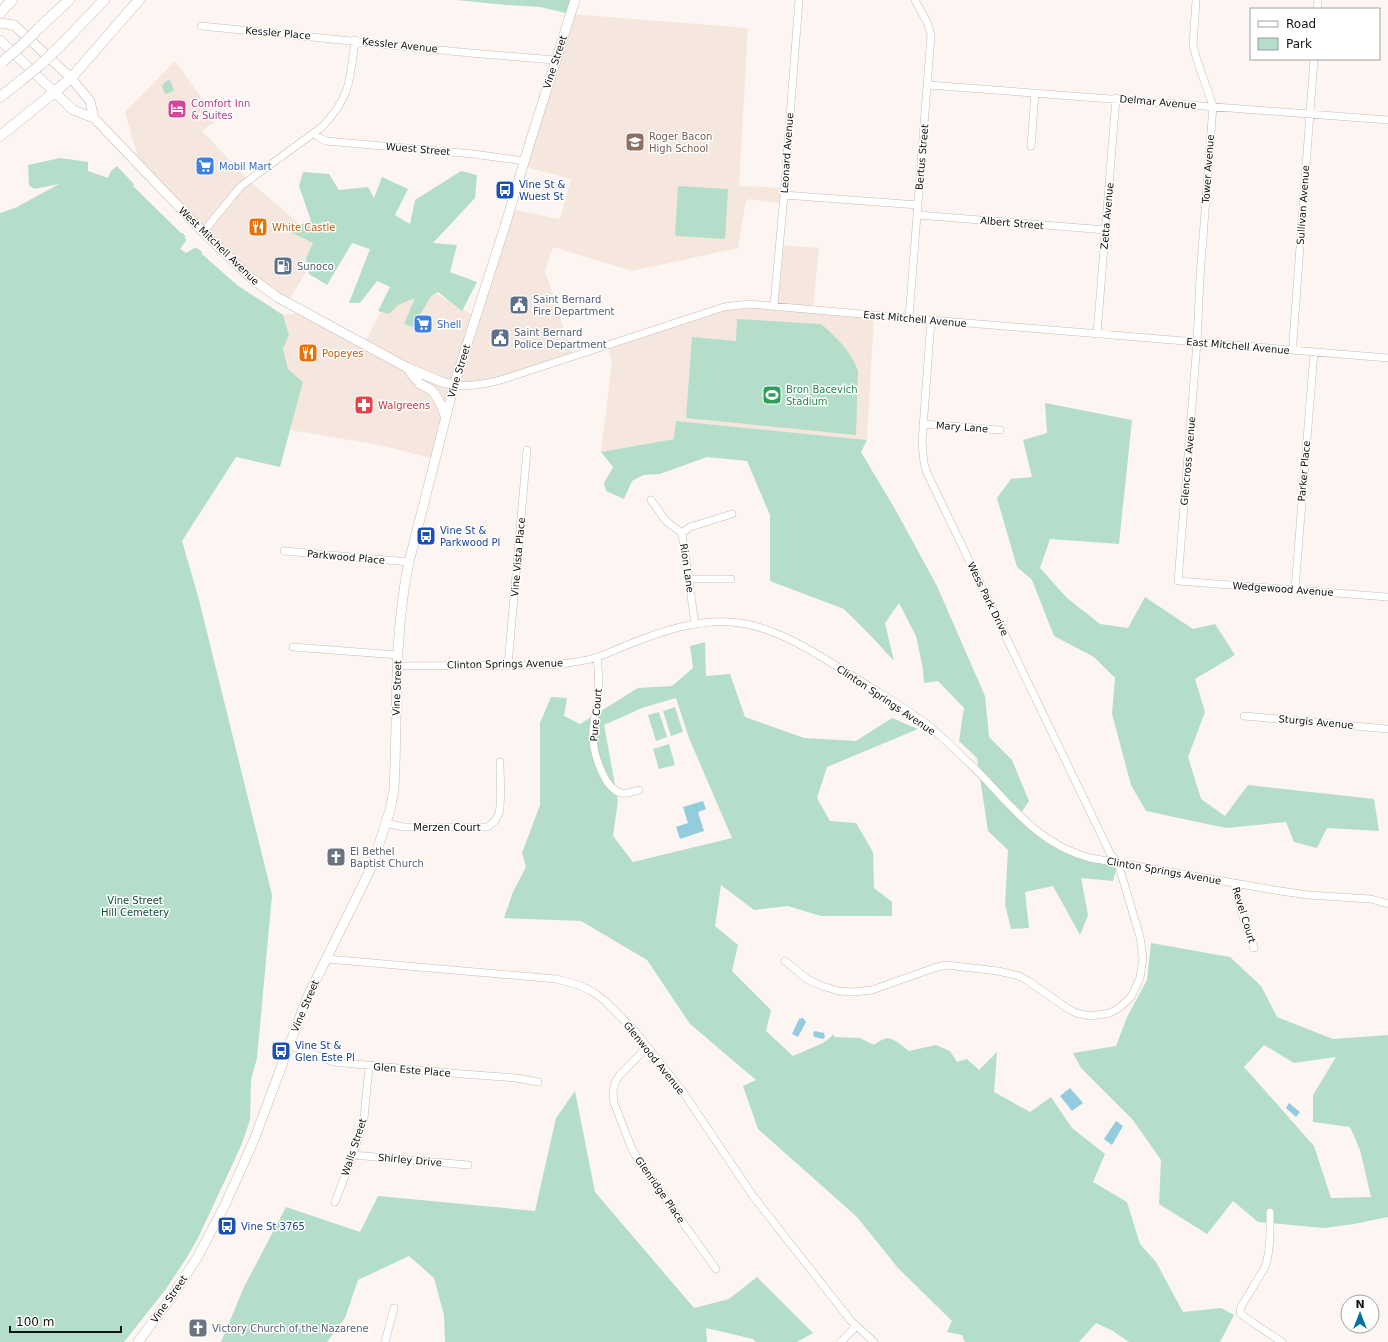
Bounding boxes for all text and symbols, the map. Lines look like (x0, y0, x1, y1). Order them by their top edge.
legend (1250, 8, 1380, 60)
text: Road (1286, 17, 1316, 31)
street label: Kessler Place (245, 25, 311, 41)
street label: Vine Street (541, 34, 569, 90)
street label: Kessler Avenue (362, 36, 438, 54)
text: Park (1286, 37, 1312, 51)
street label: Delmar Avenue (1119, 93, 1197, 111)
hotel icon: Comfort Inn & Suites (166, 98, 188, 120)
place label: Comfort Inn & Suites (191, 98, 250, 121)
street label: Leonard Avenue (779, 112, 795, 194)
street label: Bertus Street (914, 123, 930, 190)
school or university icon: Roger Bacon High School (624, 131, 646, 153)
place label: Roger Bacon High School (649, 131, 712, 154)
street label: Tower Avenue (1200, 134, 1216, 205)
street label: Wuest Street (385, 141, 451, 157)
supermarket icon: Mobil Mart (194, 155, 216, 177)
place label: Mobil Mart (219, 161, 272, 172)
street label: Sullivan Avenue (1295, 165, 1311, 245)
bus stop icon: Vine St & Wuest St (494, 179, 516, 201)
place label: Vine St & Wuest St (519, 179, 566, 202)
street label: Zetta Avenue (1099, 182, 1115, 250)
street label: West Mitchell Avenue (177, 205, 261, 287)
street label: Albert Street (980, 215, 1044, 231)
restaurant icon: White Castle (247, 216, 269, 238)
place label: White Castle (272, 222, 335, 233)
fuel station icon: Sunoco (272, 255, 294, 277)
place label: Sunoco (297, 261, 334, 272)
public building icon: Saint Bernard Fire Department (508, 294, 530, 316)
place label: Saint Bernard Fire Department (533, 294, 615, 317)
street label: East Mitchell Avenue (863, 309, 967, 329)
supermarket icon: Shell (412, 313, 434, 335)
place label: Shell (437, 319, 461, 330)
public building icon: Saint Bernard Police Department (489, 327, 511, 349)
place label: Saint Bernard Police Department (514, 327, 607, 350)
street label: East Mitchell Avenue (1186, 336, 1290, 356)
restaurant icon: Popeyes (297, 342, 319, 364)
street label: Vine Street (446, 343, 472, 399)
place label: Popeyes (322, 348, 364, 359)
sports icon: Bron Bacevich Stadium (761, 384, 783, 406)
place label: Bron Bacevich Stadium (786, 384, 858, 407)
pharmacy icon: Walgreens (353, 394, 375, 416)
place label: Walgreens (378, 400, 430, 411)
street label: Glencross Avenue (1179, 416, 1197, 506)
street label: Mary Lane (936, 420, 988, 434)
street label: Parker Place (1296, 440, 1312, 502)
street label: Vine Vista Place (509, 517, 527, 597)
bus stop icon: Vine St & Parkwood Pl (415, 525, 437, 547)
place label: Vine St & Parkwood Pl (440, 525, 500, 548)
street label: Rion Lane (678, 543, 696, 593)
street label: Parkwood Place (307, 548, 385, 566)
street label: Wess Park Drive (965, 560, 1011, 638)
street label: Wedgewood Avenue (1232, 580, 1334, 598)
street label: Clinton Springs Avenue (447, 657, 563, 671)
street label: Vine Street (391, 660, 403, 716)
street label: Clinton Springs Avenue (835, 663, 937, 737)
street label: Pure Court (588, 688, 604, 742)
street label: Sturgis Avenue (1278, 713, 1354, 731)
street label: Merzen Court (413, 822, 481, 833)
church icon: El Bethel Baptist Church (325, 846, 347, 868)
place label: El Bethel Baptist Church (350, 846, 424, 869)
street label: Clinton Springs Avenue (1106, 855, 1222, 887)
street label: Revel Court (1230, 886, 1258, 944)
park label: Vine Street Hill Cemetery (101, 895, 169, 918)
street label: Vine Street (289, 978, 321, 1034)
street label: Glenwood Avenue (621, 1020, 687, 1096)
bus stop icon: Vine St & Glen Este Pl (270, 1040, 292, 1062)
place label: Vine St & Glen Este Pl (295, 1040, 355, 1063)
street label: Glen Este Place (373, 1061, 451, 1079)
street label: Walls Street (340, 1117, 368, 1177)
street label: Shirley Drive (378, 1152, 442, 1168)
street label: Glenridge Place (633, 1155, 687, 1225)
bus stop icon: Vine St 3765 (216, 1215, 238, 1237)
place label: Vine St 3765 (241, 1221, 305, 1232)
street label: Vine Street (149, 1273, 189, 1325)
north arrow (1340, 1294, 1380, 1334)
text: N (1355, 1298, 1365, 1311)
scale bar (10, 1308, 121, 1334)
text: 100 m (16, 1315, 54, 1329)
church icon: Victory Church of the Nazarene (187, 1317, 209, 1339)
place label: Victory Church of the Nazarene (212, 1323, 369, 1334)

